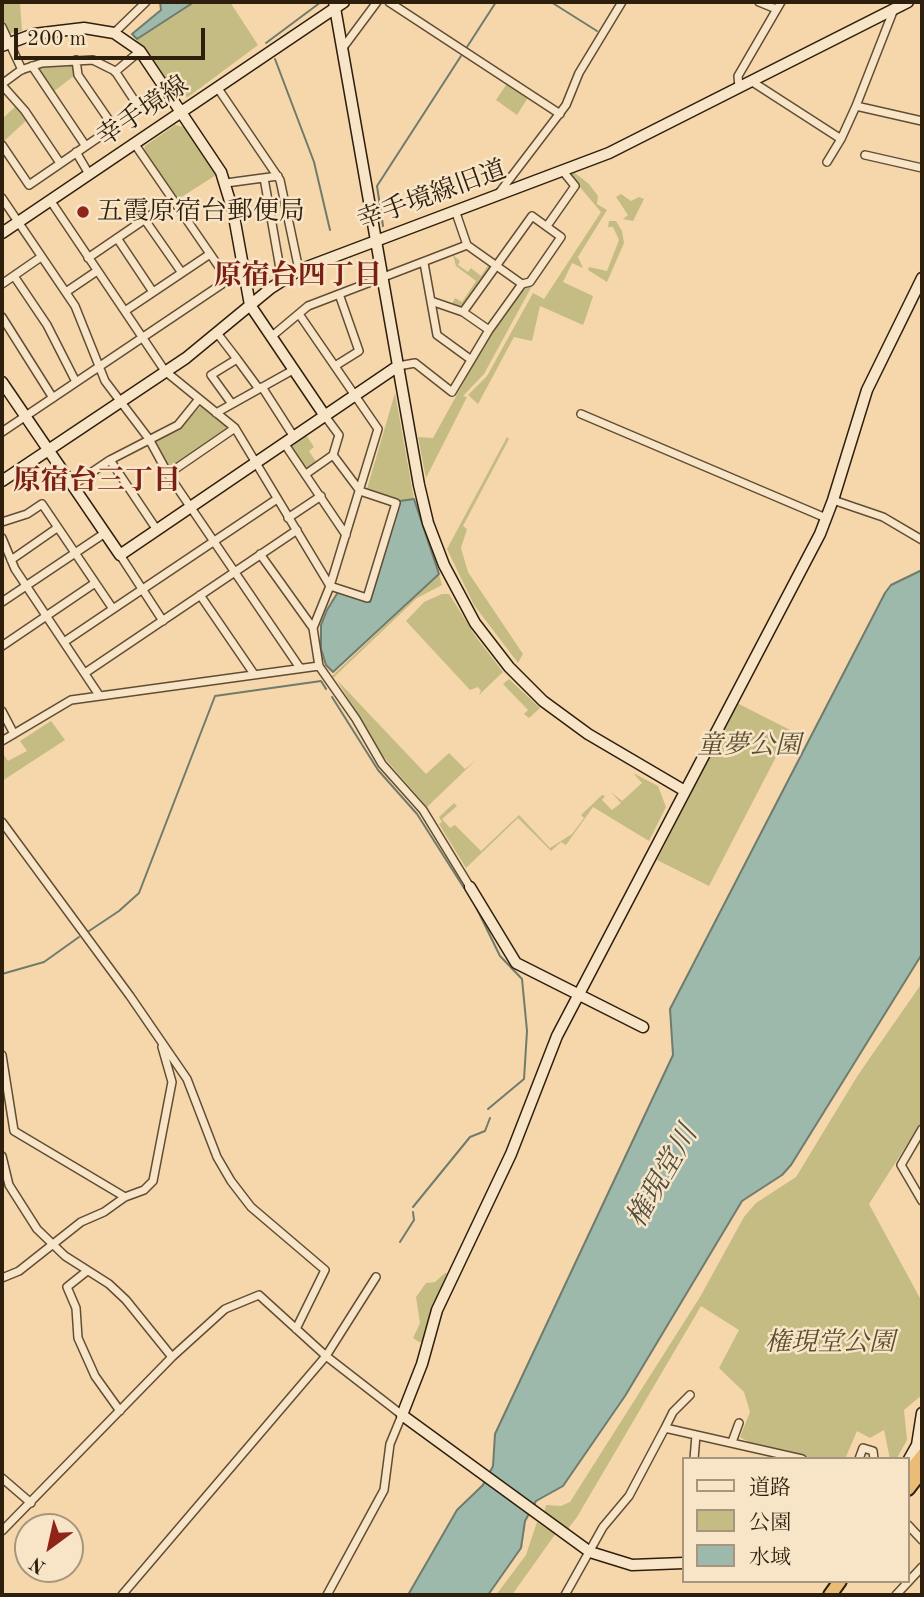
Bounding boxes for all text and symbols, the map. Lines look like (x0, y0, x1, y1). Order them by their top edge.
scale bar (18, 14, 208, 58)
text: 200 m (27, 29, 86, 50)
street label: 幸手境線 (91, 70, 195, 154)
street label: 幸手境線旧道 (353, 155, 511, 237)
place label: 五霞原宿台郵便局 (97, 196, 305, 228)
marker: 五霞原宿台郵便局 (75, 204, 91, 220)
district label: 原宿台四丁目 (214, 260, 382, 294)
district label: 原宿台三丁目 (13, 465, 181, 499)
park label: 童夢公園 (697, 730, 801, 762)
water label: 権現堂川 (620, 1120, 706, 1234)
park label: 権現堂公園 (765, 1327, 895, 1359)
legend (682, 1457, 910, 1583)
text: 道路 (749, 1478, 791, 1499)
north arrow (14, 1513, 84, 1583)
text: 公園 (749, 1513, 791, 1534)
text: 水域 (749, 1548, 791, 1569)
text: N (27, 1552, 50, 1576)

